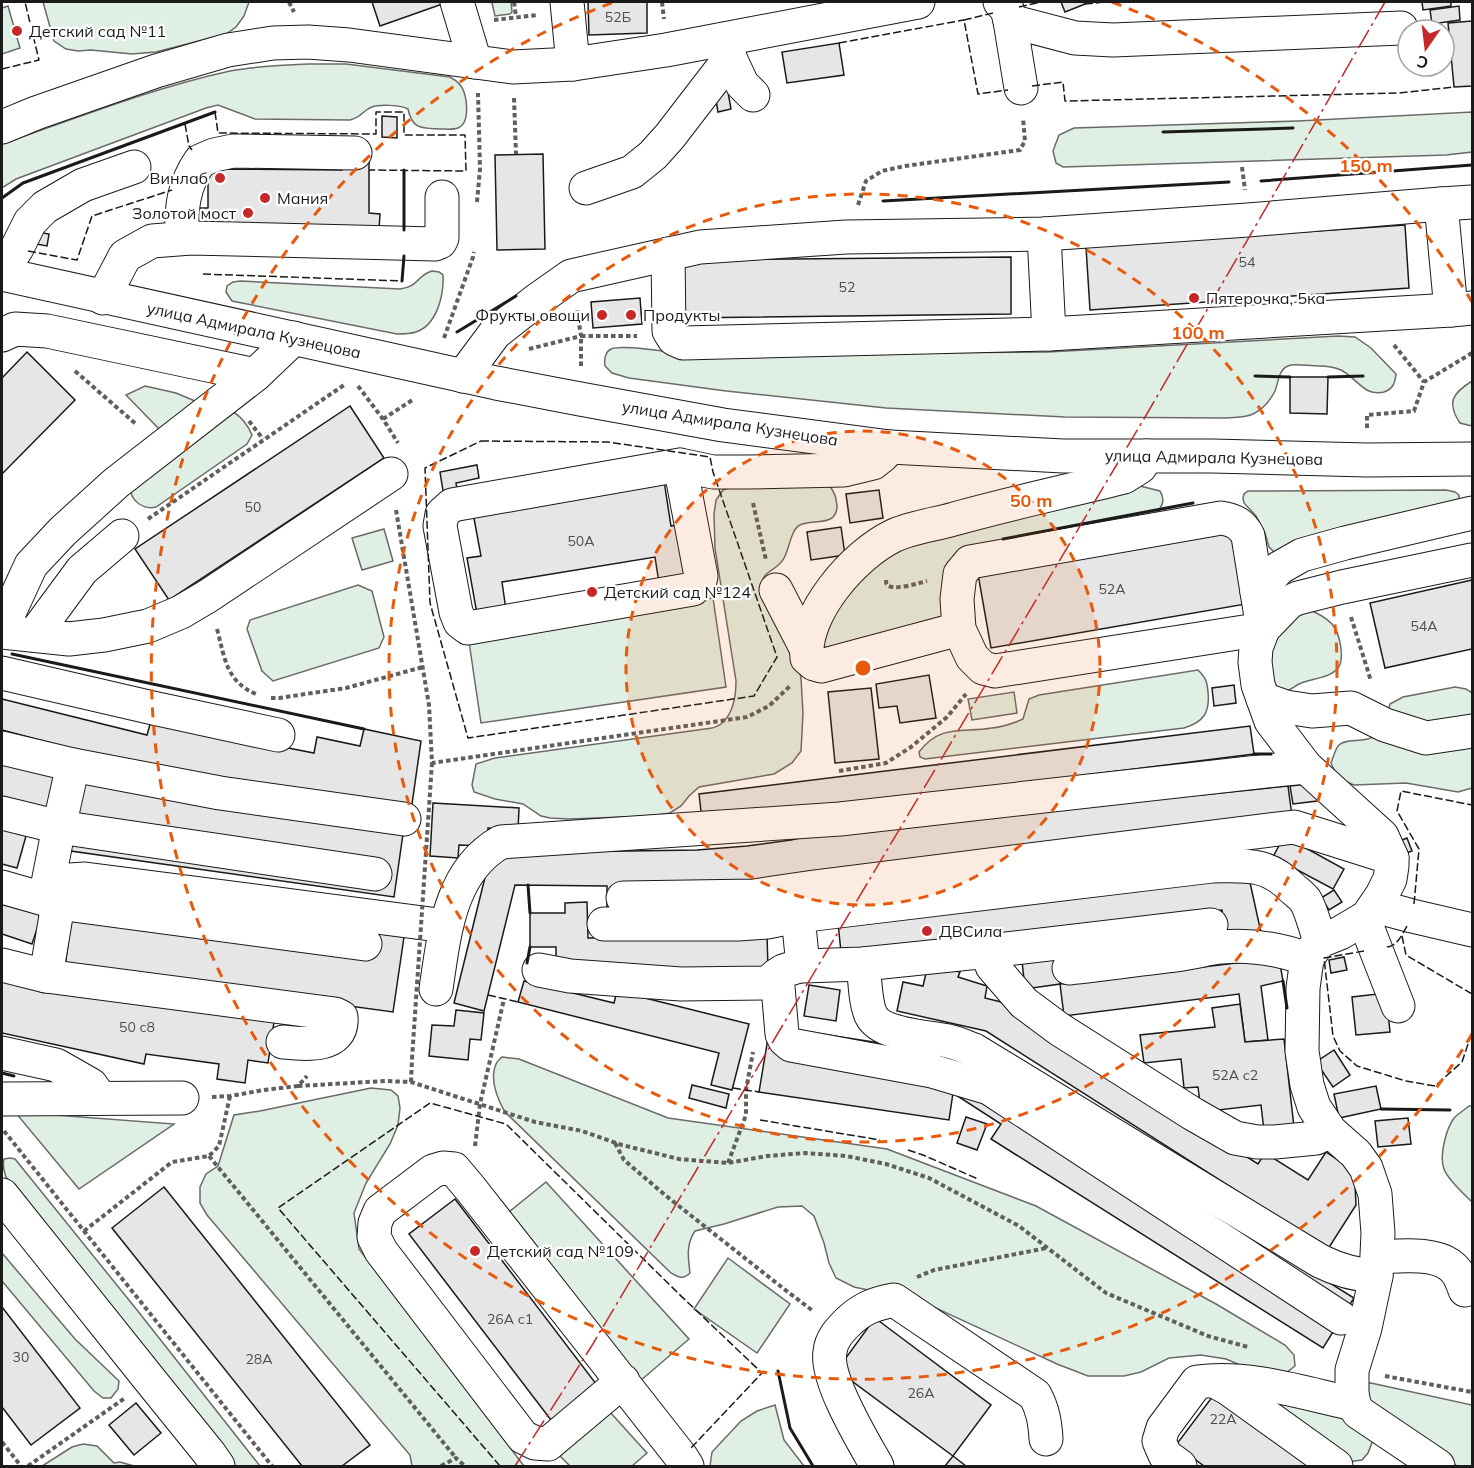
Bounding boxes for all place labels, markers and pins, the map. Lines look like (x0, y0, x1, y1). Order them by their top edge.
place label: Детский сад №11 (29, 21, 166, 41)
marker: Детский сад №11 (10, 24, 24, 38)
place label: Винлаб (150, 168, 208, 188)
marker: Винлаб (213, 171, 227, 185)
place label: Мания (277, 188, 328, 208)
marker: Мания (258, 191, 272, 205)
place label: Золотой мост (132, 203, 237, 223)
marker: Золотой мост (241, 206, 255, 220)
place label: Пятерочка, 5ка (1206, 288, 1325, 308)
marker: Пятерочка, 5ка (1187, 291, 1201, 305)
place label: Фрукты овощи (475, 305, 590, 325)
place label: Продукты (643, 305, 720, 325)
marker: Фрукты овощи (595, 308, 609, 322)
marker: Продукты (624, 308, 638, 322)
place label: Детский сад №124 (604, 582, 751, 602)
marker: Детский сад №124 (585, 585, 599, 599)
centre of rings (853, 658, 873, 678)
place label: ДВСила (939, 921, 1002, 941)
marker: ДВСила (920, 924, 934, 938)
place label: Детский сад №109 (487, 1241, 634, 1261)
marker: Детский сад №109 (468, 1244, 482, 1258)

